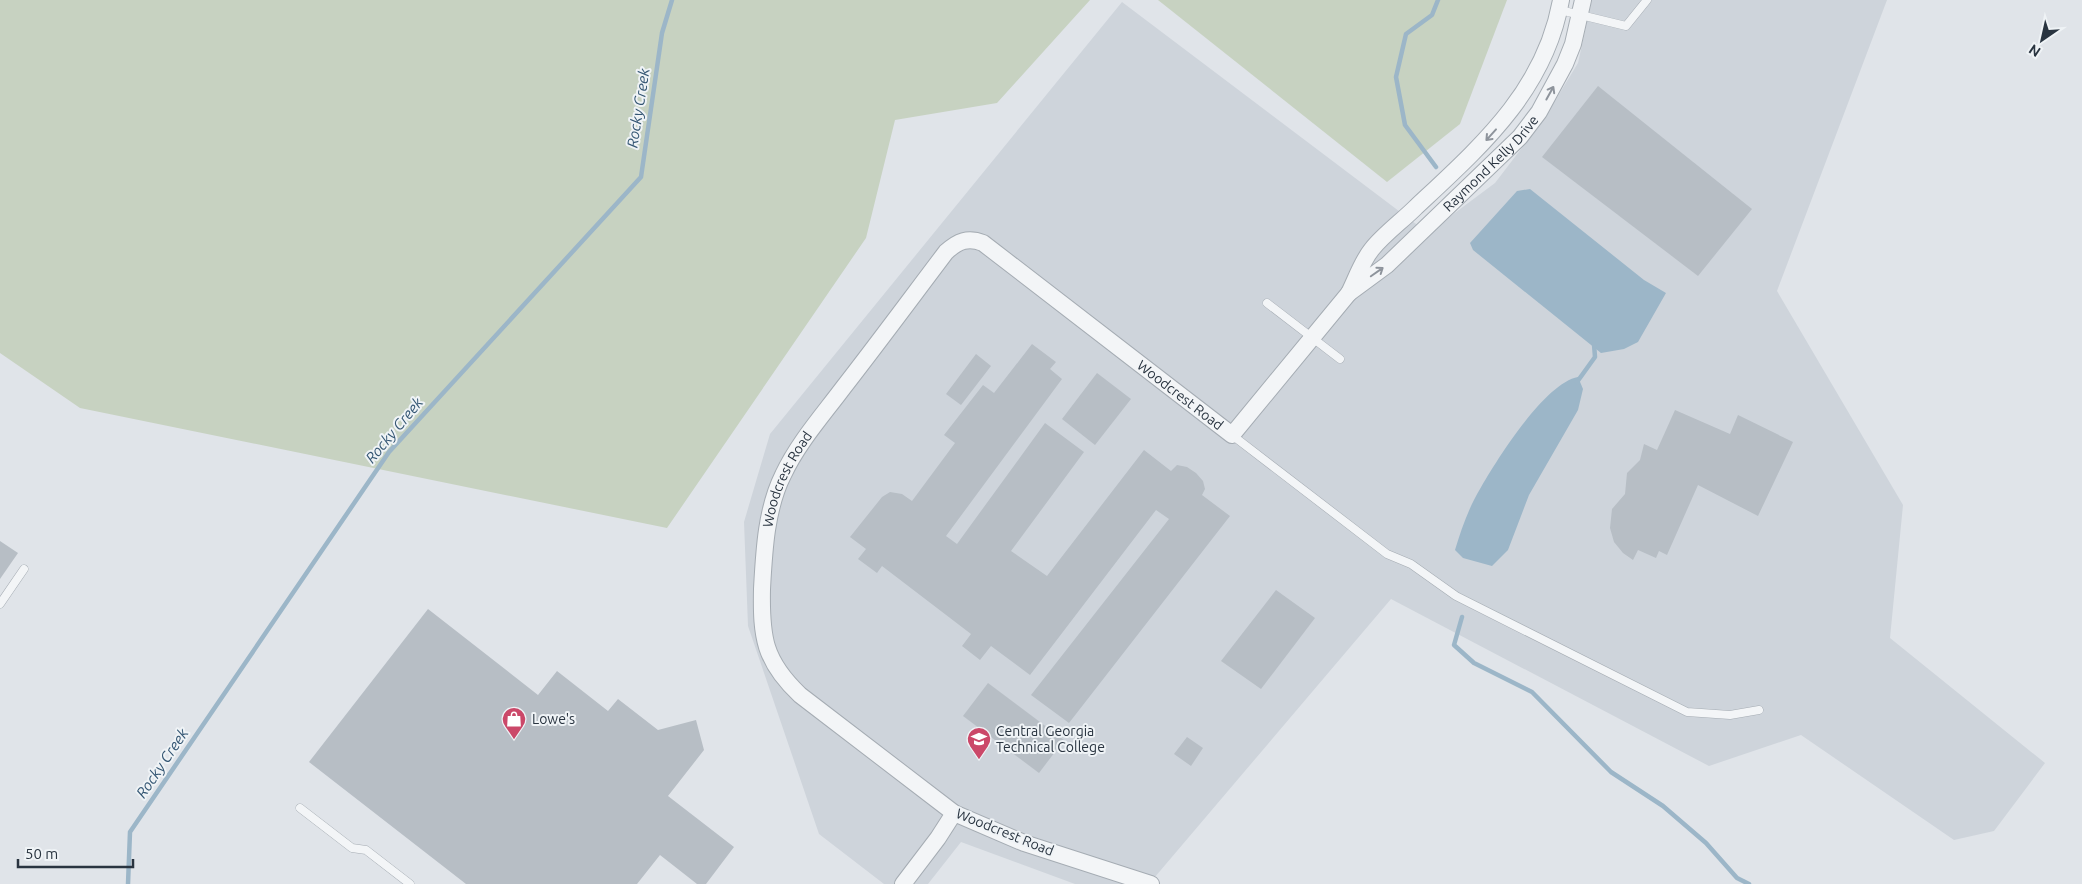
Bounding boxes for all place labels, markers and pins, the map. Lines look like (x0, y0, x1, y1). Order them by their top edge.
shop icon: Lowe's (501, 706, 527, 740)
place label: Lowe's (532, 711, 575, 727)
place label: Central Georgia Technical College (996, 723, 1105, 755)
school or university icon: Central Georgia Technical College (966, 726, 992, 760)

